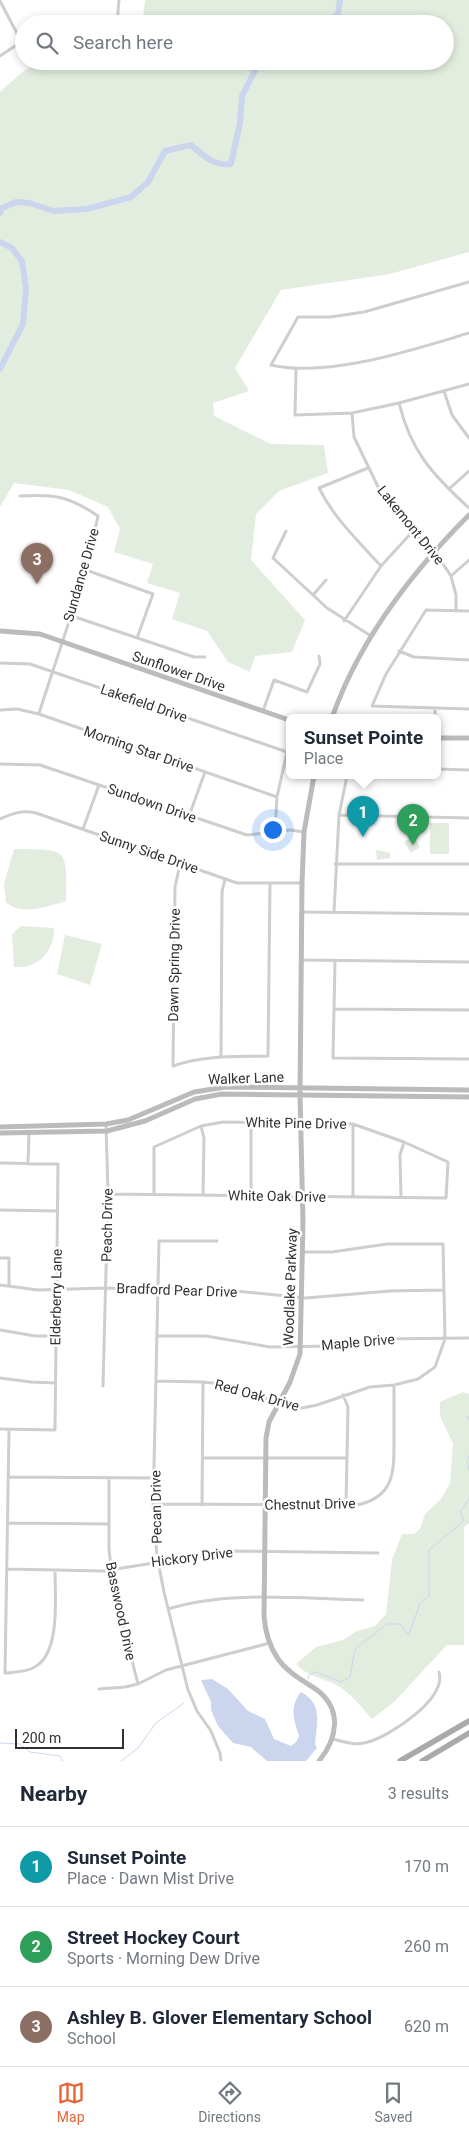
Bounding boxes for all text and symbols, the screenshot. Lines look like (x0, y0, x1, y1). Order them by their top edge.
search box (15, 15, 454, 70)
icon: search (33, 29, 61, 57)
text: Search here (73, 31, 173, 54)
street label: Lakemont Drive (374, 482, 448, 568)
street label: Sundance Drive (60, 526, 102, 624)
pin: 3 (21, 543, 53, 584)
street label: Sunflower Drive (130, 648, 228, 694)
street label: Lakefield Drive (98, 681, 190, 725)
popup (286, 714, 441, 779)
street label: Morning Star Drive (82, 723, 196, 775)
text: Sunset Pointe (304, 726, 423, 749)
text: Place (304, 749, 343, 768)
street label: Sundown Drive (106, 780, 198, 826)
pin: 1 (347, 796, 379, 837)
pin: 2 (397, 804, 429, 845)
your location (260, 817, 286, 843)
street label: Sunny Side Drive (97, 828, 201, 876)
street label: Dawn Spring Drive (165, 908, 183, 1022)
street label: Walker Lane (208, 1069, 284, 1087)
street label: White Pine Drive (245, 1114, 347, 1132)
street label: White Oak Drive (228, 1187, 326, 1205)
street label: Peach Drive (98, 1188, 116, 1262)
street label: Woodlake Parkway (280, 1227, 300, 1346)
street label: Elderberry Lane (47, 1249, 65, 1345)
street label: Bradford Pear Drive (116, 1280, 238, 1300)
street label: Maple Drive (321, 1331, 395, 1353)
street label: Red Oak Drive (213, 1376, 301, 1414)
street label: Pecan Drive (147, 1470, 165, 1544)
street label: Chestnut Drive (264, 1495, 356, 1513)
street label: Hickory Drive (150, 1544, 234, 1570)
street label: Basswood Drive (103, 1560, 139, 1662)
scale bar (15, 1726, 124, 1749)
text: 200 m (22, 1730, 61, 1746)
text: Nearby (20, 1782, 87, 1806)
text: 3 results (388, 1784, 449, 1803)
text: Sunset Pointe (67, 1846, 186, 1869)
text: 1 (31, 1857, 41, 1876)
text: 170 m (404, 1857, 449, 1876)
text: Place · Dawn Mist Drive (67, 1869, 234, 1888)
text: Street Hockey Court (67, 1926, 240, 1949)
text: 2 (31, 1937, 41, 1956)
text: 260 m (404, 1937, 449, 1956)
text: Sports · Morning Dew Drive (67, 1949, 260, 1968)
text: Ashley B. Glover Elementary School (67, 2006, 372, 2029)
text: 3 (31, 2017, 41, 2036)
text: 620 m (404, 2017, 449, 2036)
text: School (67, 2029, 116, 2048)
tab: Map (57, 2079, 85, 2125)
tab: Directions (198, 2079, 261, 2125)
tab: Saved (374, 2079, 412, 2125)

